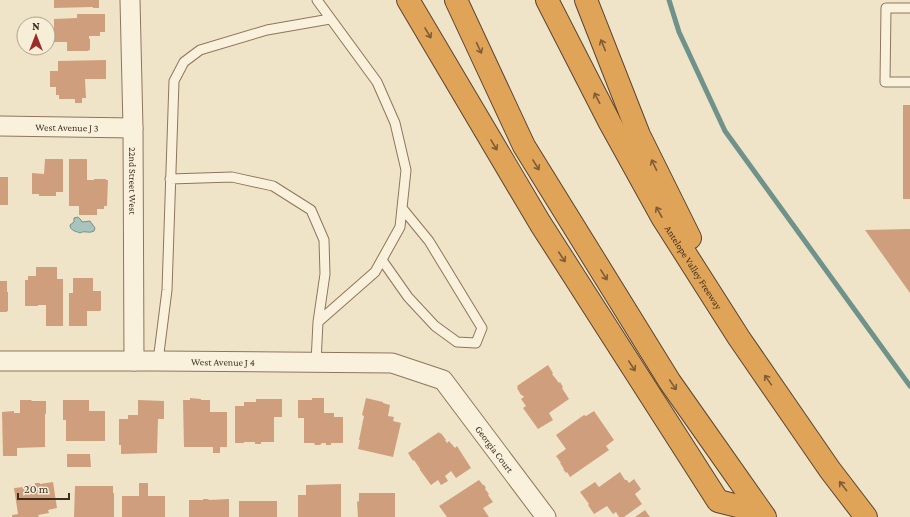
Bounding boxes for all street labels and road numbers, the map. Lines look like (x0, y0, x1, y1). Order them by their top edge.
street label: West Avenue J 3 (35, 122, 99, 133)
street label: 22nd Street West (127, 147, 138, 216)
street label: Antelope Valley Freeway (663, 223, 724, 312)
street label: West Avenue J 4 (191, 356, 255, 368)
street label: Georgia Court (473, 424, 516, 475)

